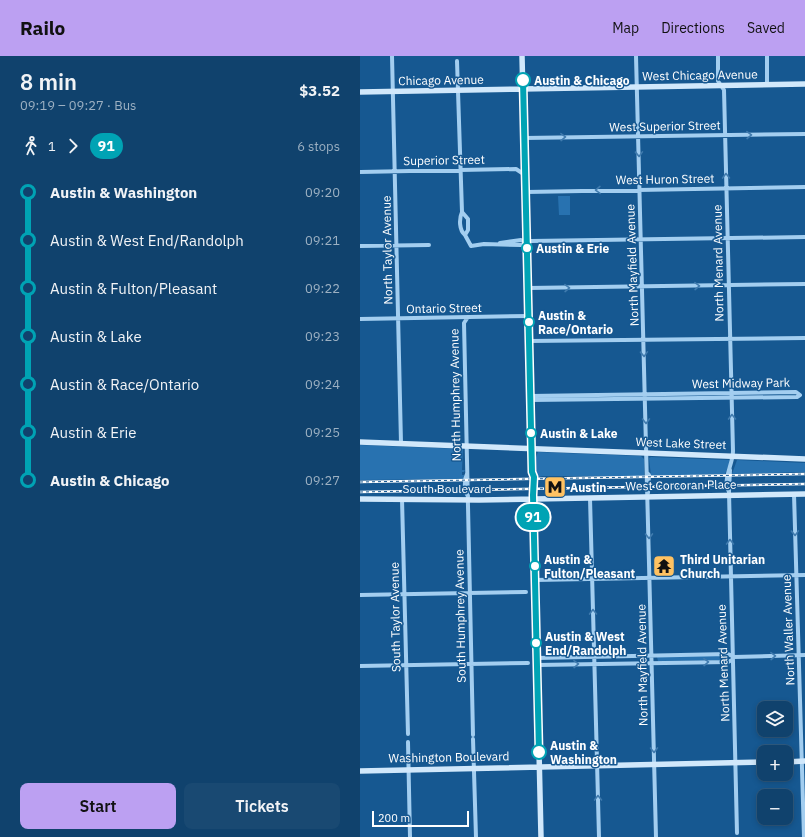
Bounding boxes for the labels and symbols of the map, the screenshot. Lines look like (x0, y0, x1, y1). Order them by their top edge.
street label: West Chicago Avenue (642, 66, 758, 84)
street label: Chicago Avenue (398, 72, 484, 88)
marker: Austin & Chicago (515, 72, 531, 88)
place label: Austin & Chicago (534, 73, 630, 88)
street label: West Superior Street (609, 118, 721, 134)
one-way arrow (746, 131, 752, 139)
one-way arrow (560, 133, 566, 141)
one-way arrow (634, 151, 643, 157)
street label: Superior Street (403, 152, 485, 168)
street label: West Huron Street (615, 171, 715, 187)
one-way arrow (722, 172, 730, 178)
one-way arrow (595, 186, 601, 195)
street label: North Taylor Avenue (379, 195, 395, 305)
street label: North Mayfield Avenue (622, 203, 642, 326)
street label: North Menard Avenue (709, 204, 727, 322)
place label: Austin & Erie (536, 241, 609, 256)
marker: Austin & Erie (521, 242, 533, 254)
one-way arrow (694, 282, 700, 290)
one-way arrow (564, 284, 570, 292)
street label: Ontario Street (406, 300, 482, 316)
place label: Austin & Race/Ontario (538, 308, 613, 337)
marker: Austin & Race/Ontario (523, 316, 535, 328)
street label: North Humphrey Avenue (446, 328, 464, 462)
one-way arrow (640, 351, 648, 357)
street label: West Midway Park (692, 375, 791, 391)
one-way arrow (728, 414, 736, 420)
one-way arrow (642, 418, 650, 424)
place label: Austin & Lake (540, 426, 618, 441)
marker: Austin & Lake (525, 427, 537, 439)
street label: West Lake Street (635, 434, 727, 452)
metro station icon: Austin (542, 474, 568, 500)
street label: West Corcoran Place (625, 477, 737, 493)
place label: Austin (570, 480, 607, 495)
street label: South Boulevard (403, 481, 492, 496)
line badge: 91 (515, 504, 551, 530)
one-way arrow (791, 530, 799, 536)
one-way arrow (645, 533, 653, 539)
one-way arrow (726, 539, 734, 545)
street label: South Humphrey Avenue (451, 549, 469, 683)
place label: Austin & Fulton/Pleasant (544, 552, 636, 581)
place label: Third Unitarian Church (680, 552, 765, 581)
temple icon: Third Unitarian Church (651, 553, 677, 579)
marker: Austin & Fulton/Pleasant (529, 560, 541, 572)
street label: South Taylor Avenue (387, 561, 403, 672)
street label: North Waller Avenue (779, 574, 797, 686)
street label: North Mayfield Avenue (633, 603, 651, 726)
street label: North Menard Avenue (713, 604, 733, 722)
one-way arrow (589, 609, 597, 615)
place label: Austin & West End/Randolph (545, 629, 626, 658)
marker: Austin & West End/Randolph (530, 637, 542, 649)
one-way arrow (770, 651, 776, 660)
one-way arrow (703, 658, 709, 666)
one-way arrow (573, 660, 579, 668)
place label: Austin & Washington (550, 738, 617, 767)
marker: Austin & Washington (531, 744, 547, 760)
one-way arrow (650, 747, 658, 753)
street label: Washington Boulevard (388, 748, 510, 766)
one-way arrow (594, 795, 602, 801)
scale bar (372, 809, 469, 828)

